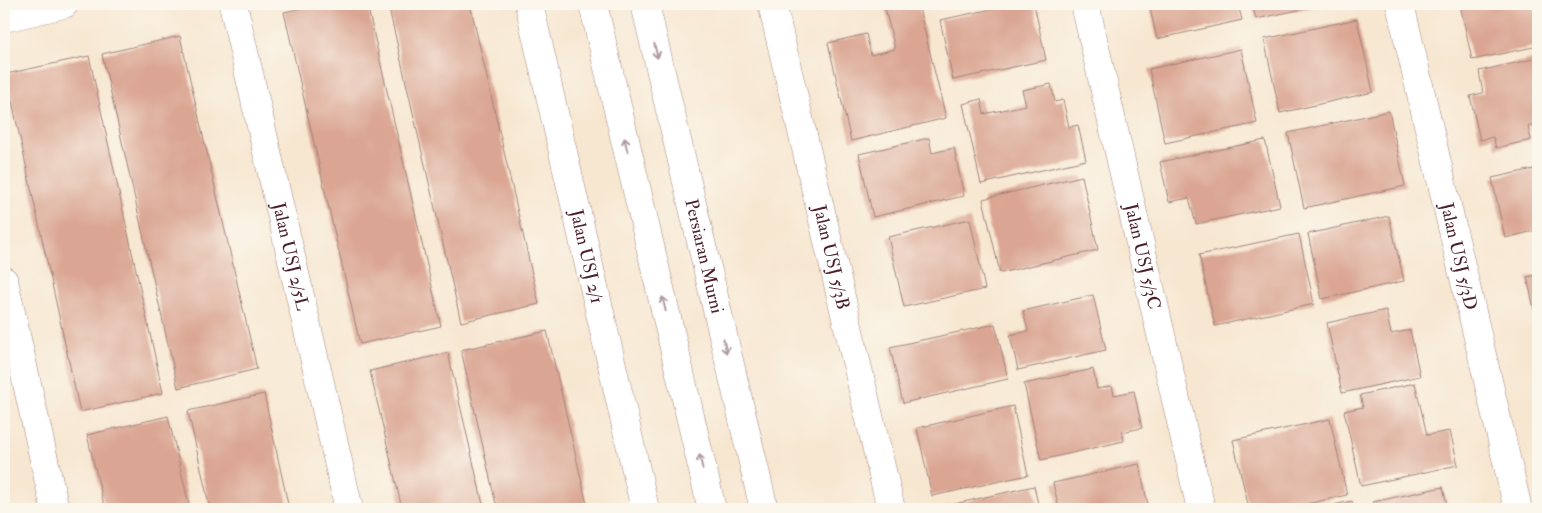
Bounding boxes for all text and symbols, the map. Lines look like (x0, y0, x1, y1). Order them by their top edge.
one-way arrow (652, 43, 661, 59)
one-way arrow (621, 138, 630, 154)
street label: Persiaran Murni (679, 197, 729, 316)
street label: Jalan USJ 2/5L (267, 199, 314, 313)
street label: Jalan USJ 5/3D (1435, 199, 1482, 312)
street label: Jalan USJ 5/3C (1119, 200, 1166, 312)
street label: Jalan USJ 5/3B (807, 202, 855, 312)
street label: Jalan USJ 2/1 (564, 206, 608, 306)
one-way arrow (659, 296, 668, 312)
one-way arrow (721, 337, 730, 353)
one-way arrow (696, 454, 705, 470)

